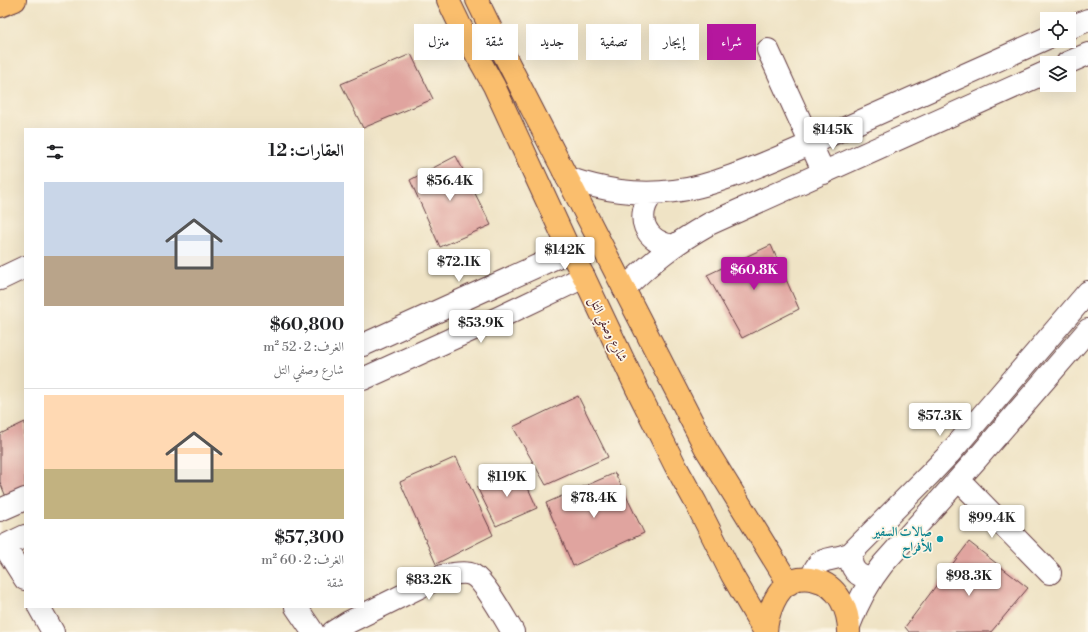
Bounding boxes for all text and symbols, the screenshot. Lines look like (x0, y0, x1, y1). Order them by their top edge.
map controls (1040, 12, 1076, 92)
button: locate (1040, 12, 1076, 48)
chip: منزل (414, 24, 464, 60)
chip: شقة (472, 24, 518, 60)
chip: جديد (526, 24, 578, 60)
chip: تصفية (586, 24, 641, 60)
chip: إيجار (649, 24, 699, 60)
chip: شراء (707, 24, 756, 60)
button: layers (1040, 56, 1076, 92)
pin: $145K (805, 117, 861, 151)
text: $145K (813, 122, 853, 138)
text: العقارات: 12 (268, 140, 344, 162)
icon: filters (44, 141, 66, 163)
pin: $56.4K (417, 168, 483, 202)
text: $56.4K (427, 173, 473, 189)
icon: home (158, 208, 230, 280)
pin: $142K (537, 237, 593, 271)
text: $142K (545, 242, 585, 258)
pin: $72.1K (426, 249, 492, 283)
text: $72.1K (437, 254, 481, 270)
pin: $60.8K (721, 257, 787, 291)
text: $60.8K (730, 262, 778, 278)
street label: شارع وصفي التل (581, 294, 631, 366)
pin: $53.9K (448, 310, 514, 344)
text: $60,800 (270, 314, 344, 336)
text: $53.9K (458, 315, 504, 331)
text: الغرف: 2 · 52 m² (263, 339, 344, 355)
text: شارع وصفي التل (273, 362, 344, 378)
pin: $57.3K (907, 403, 973, 437)
text: $57.3K (918, 408, 962, 424)
icon: home (158, 421, 230, 493)
pin: $119K (479, 464, 535, 498)
text: $119K (487, 469, 527, 485)
pin: $78.4K (561, 485, 627, 519)
text: $78.4K (571, 490, 617, 506)
pin: $99.4K (959, 505, 1025, 539)
text: $99.4K (969, 510, 1015, 526)
place label: صالات السفير للأفراح (871, 524, 932, 559)
text: $57,300 (275, 527, 344, 549)
marker: صالات السفير للأفراح (935, 534, 945, 544)
text: الغرف: 2 · 60 m² (261, 552, 344, 568)
pin: $98.3K (936, 563, 1002, 597)
pin: $83.2K (396, 567, 462, 601)
text: $98.3K (946, 568, 992, 584)
text: $83.2K (406, 572, 452, 588)
text: شقة (327, 575, 344, 591)

